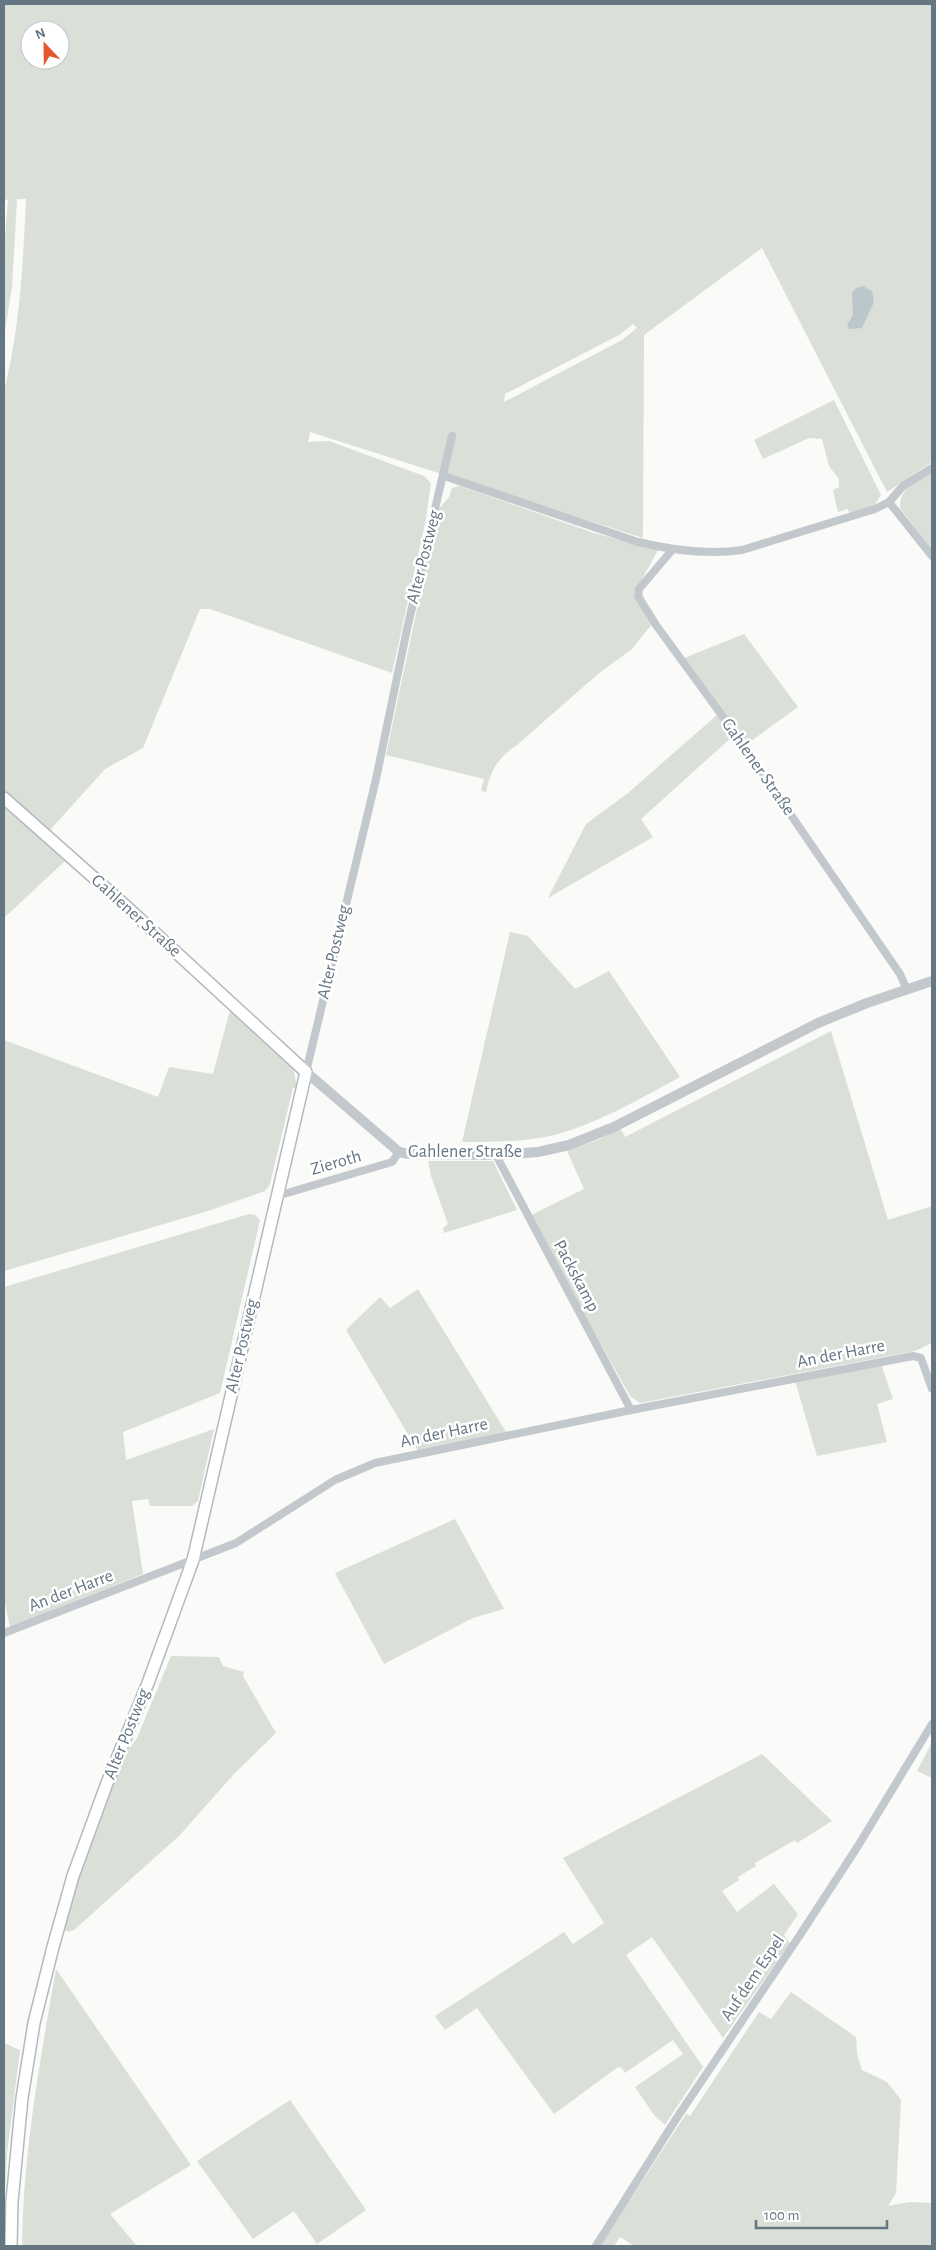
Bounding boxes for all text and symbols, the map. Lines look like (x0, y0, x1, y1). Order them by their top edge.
north arrow (20, 20, 70, 70)
text: N (33, 26, 48, 42)
street label: Alter Postweg (404, 508, 444, 606)
street label: Gahlener Straße (718, 715, 798, 819)
street label: Gahlener Straße (88, 871, 184, 961)
street label: Alter Postweg (314, 903, 354, 1001)
street label: Gahlener Straße (408, 1143, 522, 1161)
street label: Zieroth (309, 1147, 363, 1179)
street label: Packskamp (550, 1237, 602, 1315)
street label: Alter Postweg (222, 1297, 262, 1395)
street label: An der Harre (796, 1337, 886, 1371)
street label: An der Harre (399, 1415, 489, 1451)
street label: An der Harre (26, 1567, 116, 1615)
street label: Alter Postweg (101, 1686, 153, 1782)
street label: Auf dem Espel (718, 1932, 788, 2024)
scale bar (756, 2198, 887, 2230)
text: 100 m (764, 2208, 799, 2223)

